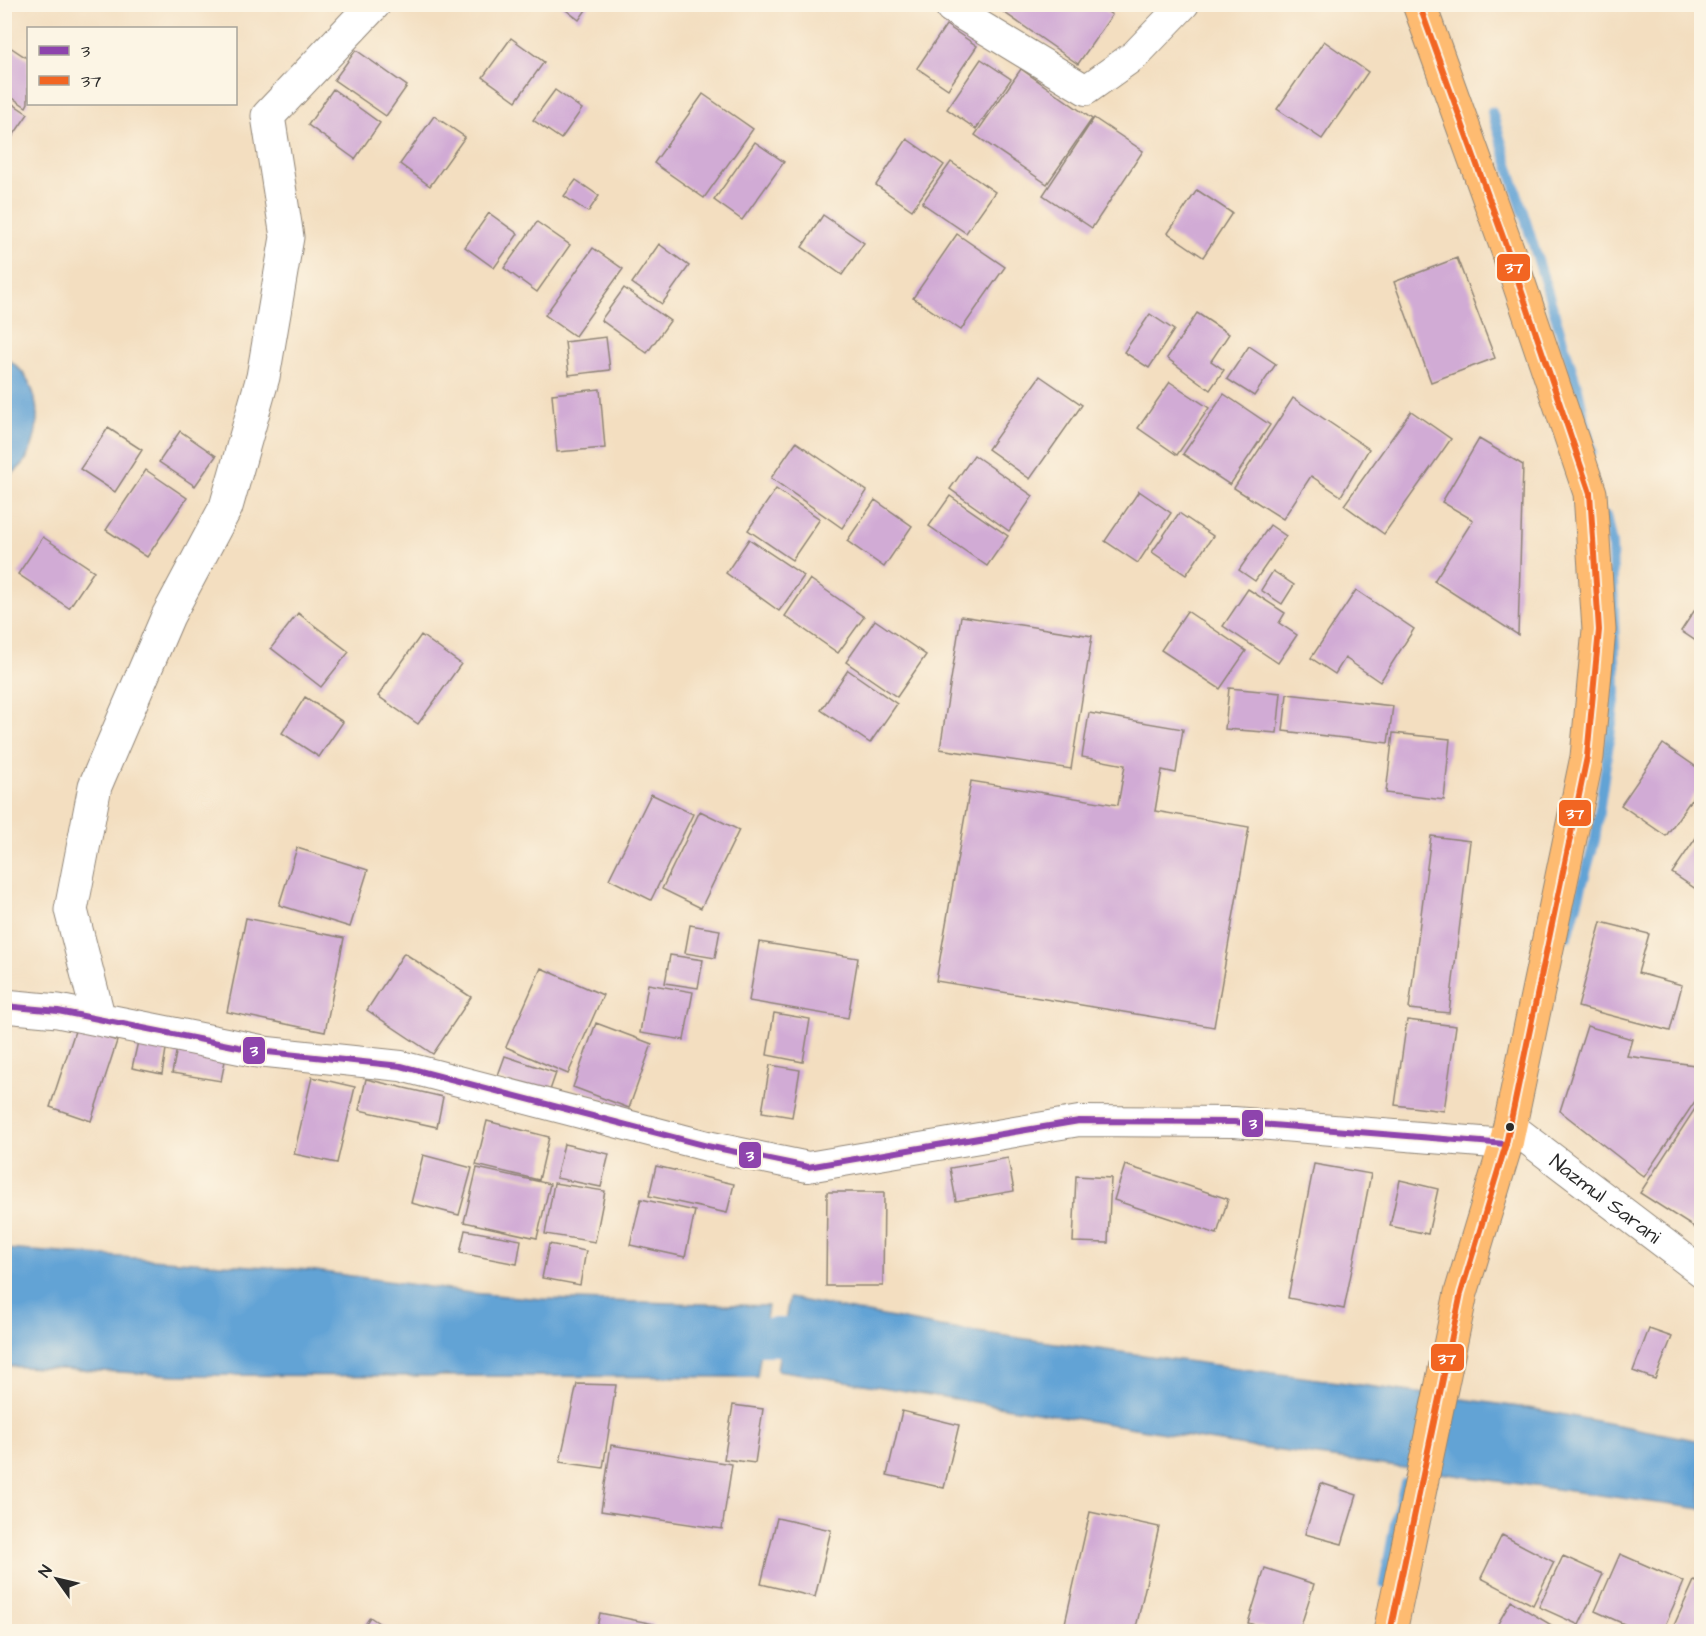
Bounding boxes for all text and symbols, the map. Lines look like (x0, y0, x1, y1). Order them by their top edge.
legend (27, 27, 237, 105)
text: 3 (81, 39, 90, 64)
text: 37 (81, 69, 101, 94)
line badge: 37 (1496, 253, 1531, 282)
text: 37 (1504, 257, 1523, 279)
line badge: 37 (1558, 799, 1592, 827)
text: 37 (1565, 803, 1584, 825)
line badge: 3 (242, 1036, 266, 1065)
text: 3 (249, 1040, 259, 1062)
line badge: 3 (1241, 1109, 1264, 1138)
text: 3 (1248, 1113, 1258, 1135)
unlabelled marker (1504, 1121, 1516, 1133)
line badge: 3 (738, 1141, 762, 1169)
text: 3 (745, 1145, 755, 1167)
street label: Nazmul Sarani (1543, 1147, 1667, 1251)
line badge: 37 (1430, 1343, 1465, 1372)
text: 37 (1437, 1348, 1456, 1370)
north arrow (27, 1549, 87, 1609)
text: N (33, 1561, 57, 1581)

